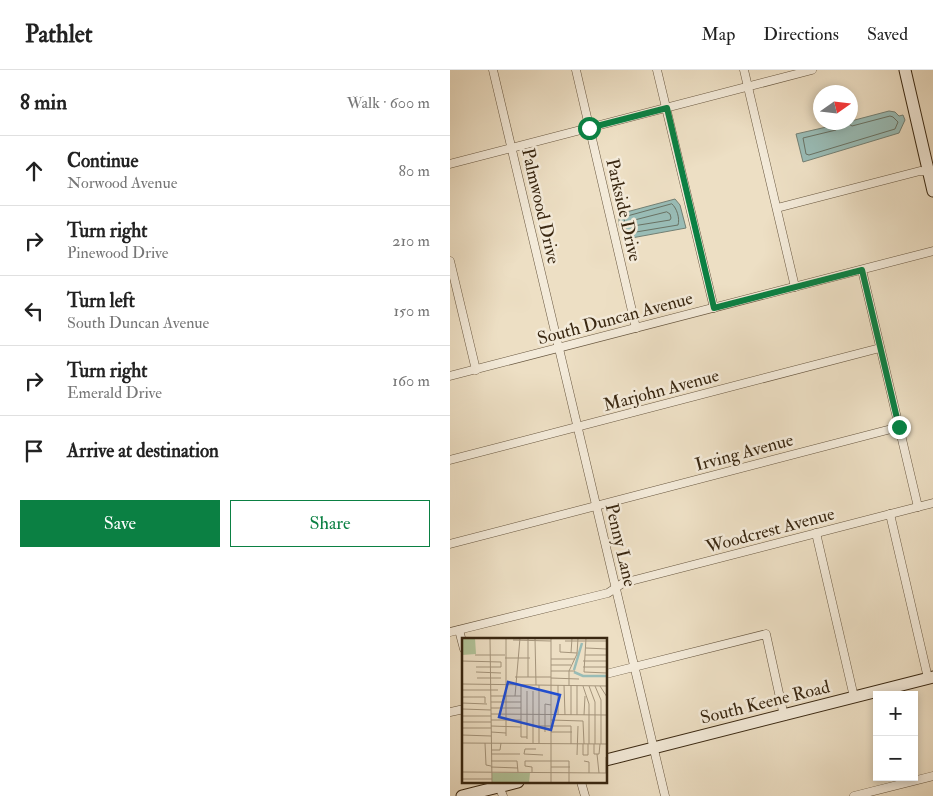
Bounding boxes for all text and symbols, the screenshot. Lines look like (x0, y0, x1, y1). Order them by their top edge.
text: Pathlet (25, 19, 93, 50)
text: Map (702, 23, 735, 46)
text: Directions (763, 23, 839, 46)
text: Saved (867, 23, 908, 46)
north arrow (813, 85, 858, 130)
text: 8 min (20, 89, 67, 116)
text: Walk · 600 m (347, 93, 430, 113)
route start (578, 117, 601, 140)
street label: Palmwood Drive (516, 146, 565, 267)
text: Continue (67, 149, 138, 173)
street label: Parkside Drive (601, 156, 647, 264)
icon: ahead (20, 157, 48, 185)
text: 80 m (399, 161, 430, 181)
text: Norwood Avenue (67, 173, 177, 193)
text: Turn right (67, 219, 147, 243)
icon: right (20, 227, 48, 255)
text: 210 m (392, 231, 430, 251)
text: Pinewood Drive (67, 243, 169, 263)
street label: South Duncan Avenue (535, 287, 696, 350)
text: Turn left (67, 289, 135, 313)
icon: left (20, 297, 48, 325)
text: 150 m (393, 301, 430, 321)
text: South Duncan Avenue (67, 313, 209, 333)
text: Turn right (67, 359, 147, 383)
street label: Marjohn Avenue (601, 364, 722, 417)
icon: right (20, 367, 48, 395)
text: 160 m (392, 371, 430, 391)
text: Emerald Drive (67, 383, 162, 403)
route end (888, 416, 911, 439)
street label: Irving Avenue (692, 428, 796, 477)
icon: arrive (20, 437, 48, 465)
text: Arrive at destination (67, 439, 219, 463)
button: Save (20, 500, 220, 547)
button: Share (230, 500, 430, 547)
street label: Penny Lane (600, 501, 641, 590)
street label: Woodcrest Avenue (702, 502, 837, 559)
inset map (462, 638, 608, 784)
street label: South Keene Road (698, 675, 832, 730)
map controls (873, 691, 918, 781)
button: + (873, 691, 918, 736)
button: − (873, 736, 918, 781)

